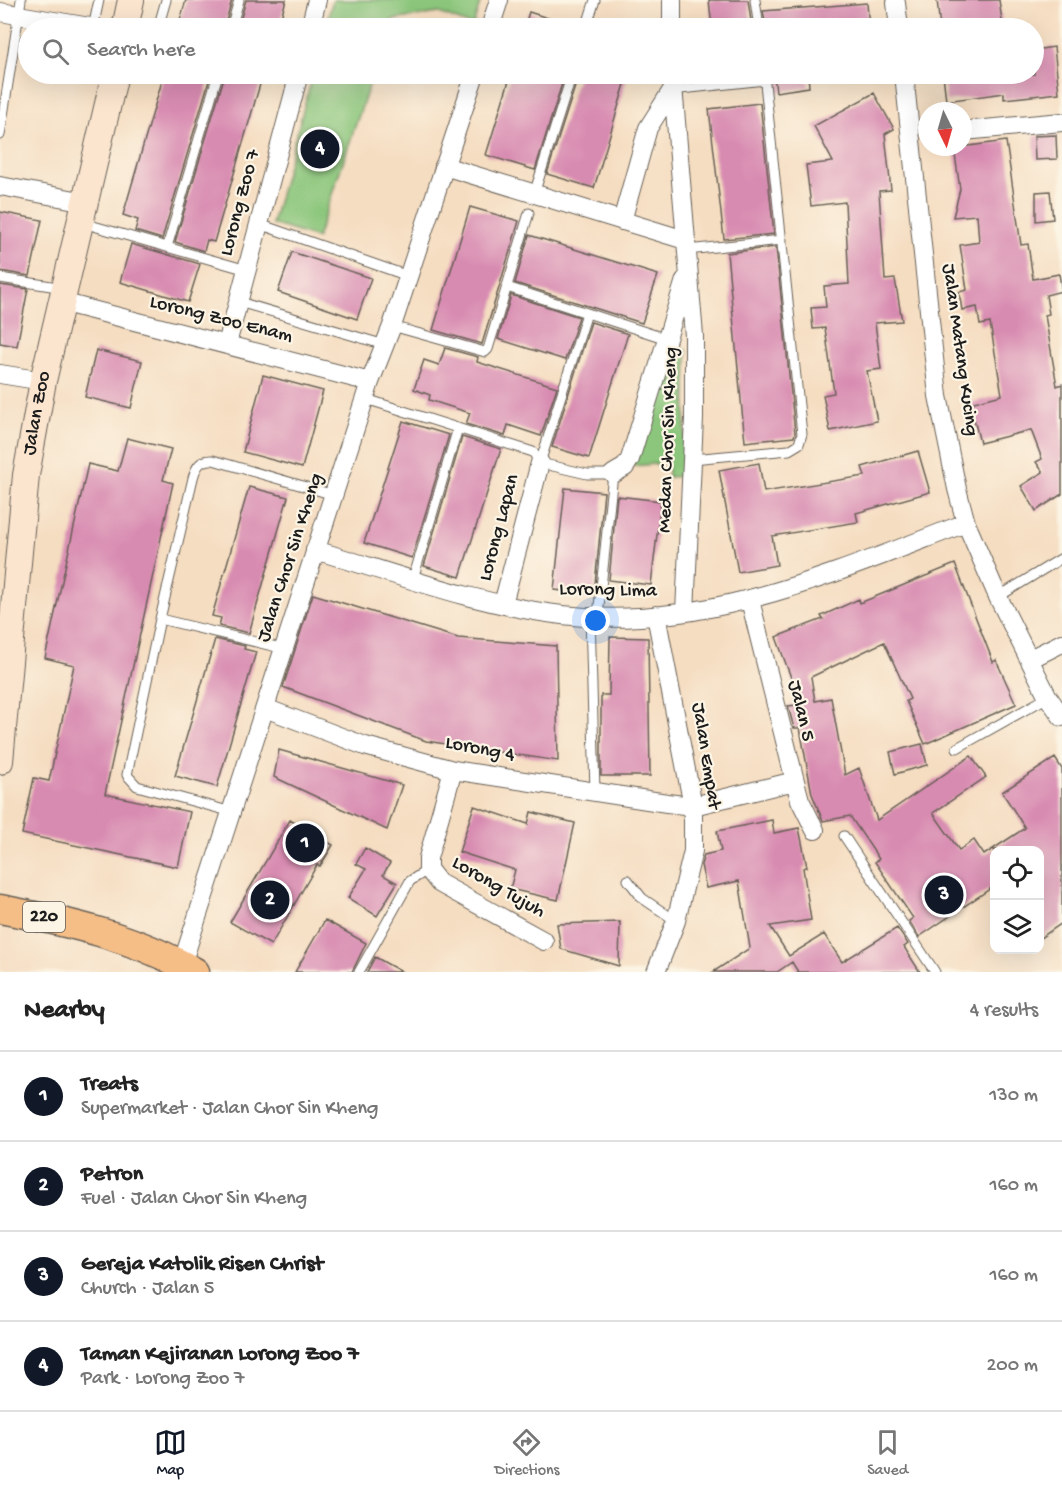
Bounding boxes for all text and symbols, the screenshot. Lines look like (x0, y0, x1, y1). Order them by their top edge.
search box (18, 18, 1044, 84)
icon: search (39, 35, 72, 68)
text: Search here (87, 38, 195, 64)
north arrow (918, 102, 972, 156)
pin: 4 (300, 126, 340, 172)
street label: Lorong Zoo 7 (216, 147, 266, 259)
street label: Jalan Matang Kucing (936, 262, 982, 438)
street label: Lorong Zoo Enam (147, 291, 295, 349)
street label: Medan Chor Sin Kheng (654, 347, 684, 533)
street label: Jalan Zoo (18, 369, 56, 457)
street label: Jalan Chor Sin Kheng (253, 471, 329, 645)
street label: Lorong Lapan (475, 472, 525, 584)
street label: Lorong Lima (559, 579, 658, 603)
your location (581, 606, 610, 635)
street label: Jalan 5 (781, 678, 819, 744)
street label: Jalan Empat (685, 701, 725, 813)
street label: Lorong 4 (443, 732, 517, 768)
pin: 1 (286, 820, 324, 866)
map controls (990, 846, 1044, 954)
button: locate (990, 846, 1044, 900)
street label: Lorong Tujuh (447, 852, 549, 924)
pin: 3 (924, 872, 964, 918)
pin: 2 (250, 878, 290, 922)
button: layers (990, 900, 1044, 954)
road number: 220 (23, 902, 65, 932)
text: Nearby (24, 996, 105, 1027)
text: 4 results (970, 1000, 1038, 1023)
text: Treats (81, 1072, 138, 1098)
text: 1 (39, 1085, 48, 1108)
text: 130 m (989, 1085, 1038, 1108)
text: Supermarket · Jalan Chor Sin Kheng (81, 1098, 378, 1121)
text: Petron (81, 1162, 143, 1188)
text: 2 (39, 1175, 48, 1198)
text: 160 m (989, 1175, 1038, 1198)
text: Fuel · Jalan Chor Sin Kheng (81, 1188, 307, 1211)
text: Gereja Katolik Risen Christ (81, 1252, 323, 1278)
text: 3 (38, 1265, 49, 1288)
text: 160 m (989, 1265, 1038, 1288)
text: Church · Jalan 5 (81, 1278, 214, 1301)
text: Taman Kejiranan Lorong Zoo 7 (81, 1342, 359, 1368)
text: 4 (39, 1355, 48, 1378)
text: 200 m (987, 1355, 1038, 1378)
text: Park · Lorong Zoo 7 (81, 1368, 245, 1391)
tab: Map (154, 1426, 187, 1481)
tab: Directions (494, 1426, 560, 1481)
tab: Saved (867, 1426, 908, 1481)

